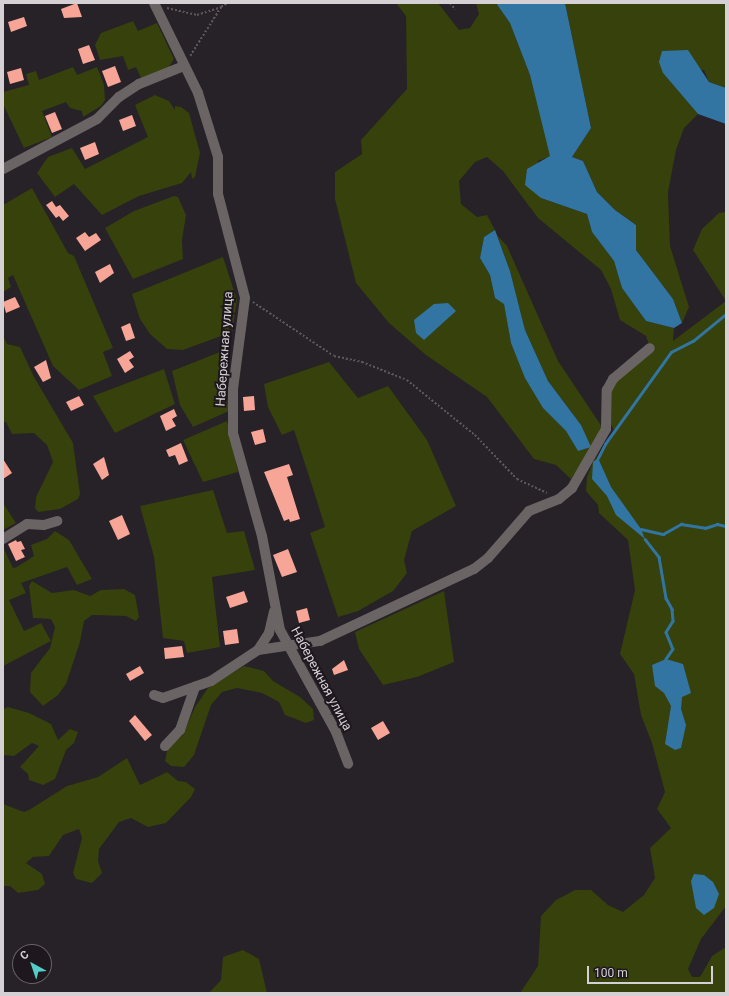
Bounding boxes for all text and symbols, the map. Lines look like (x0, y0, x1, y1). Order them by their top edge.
street label: Набережная улица (213, 291, 237, 407)
street label: Набережная улица (287, 624, 355, 734)
north arrow (12, 944, 52, 984)
text: С (18, 948, 32, 962)
scale bar (589, 958, 715, 984)
text: 100 m (594, 966, 628, 980)

